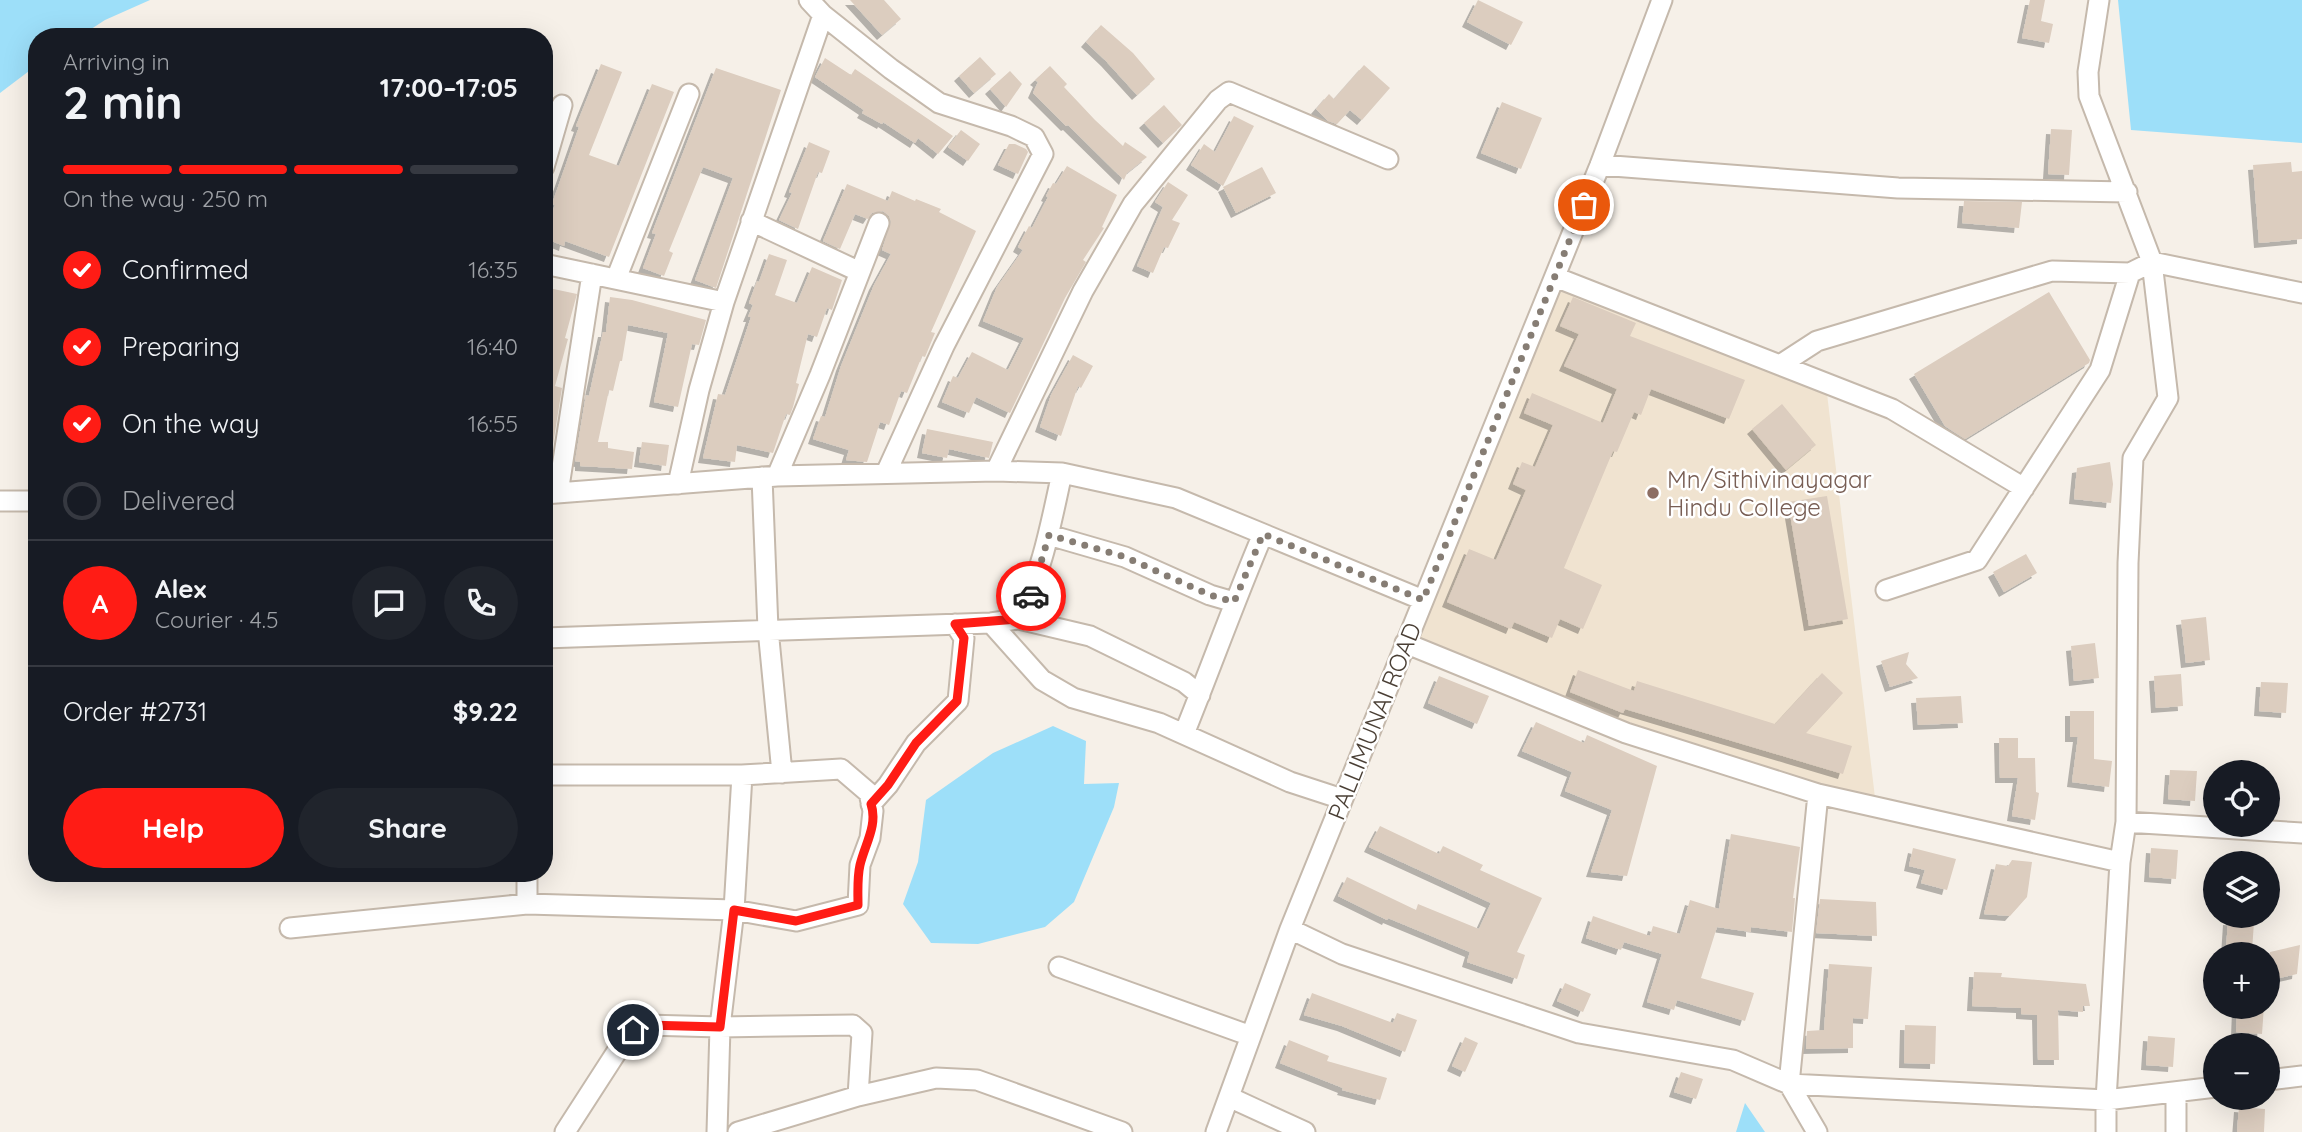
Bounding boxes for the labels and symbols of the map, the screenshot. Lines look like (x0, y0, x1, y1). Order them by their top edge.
pin (1554, 175, 1614, 235)
place label: Mn/Sithivinayagar Hindu College (1667, 464, 1872, 522)
marker: Mn/Sithivinayagar Hindu College (1645, 485, 1661, 501)
courier (996, 561, 1066, 631)
street label: PALLIMUNAI ROAD (1321, 618, 1427, 824)
pin (603, 1000, 663, 1060)

